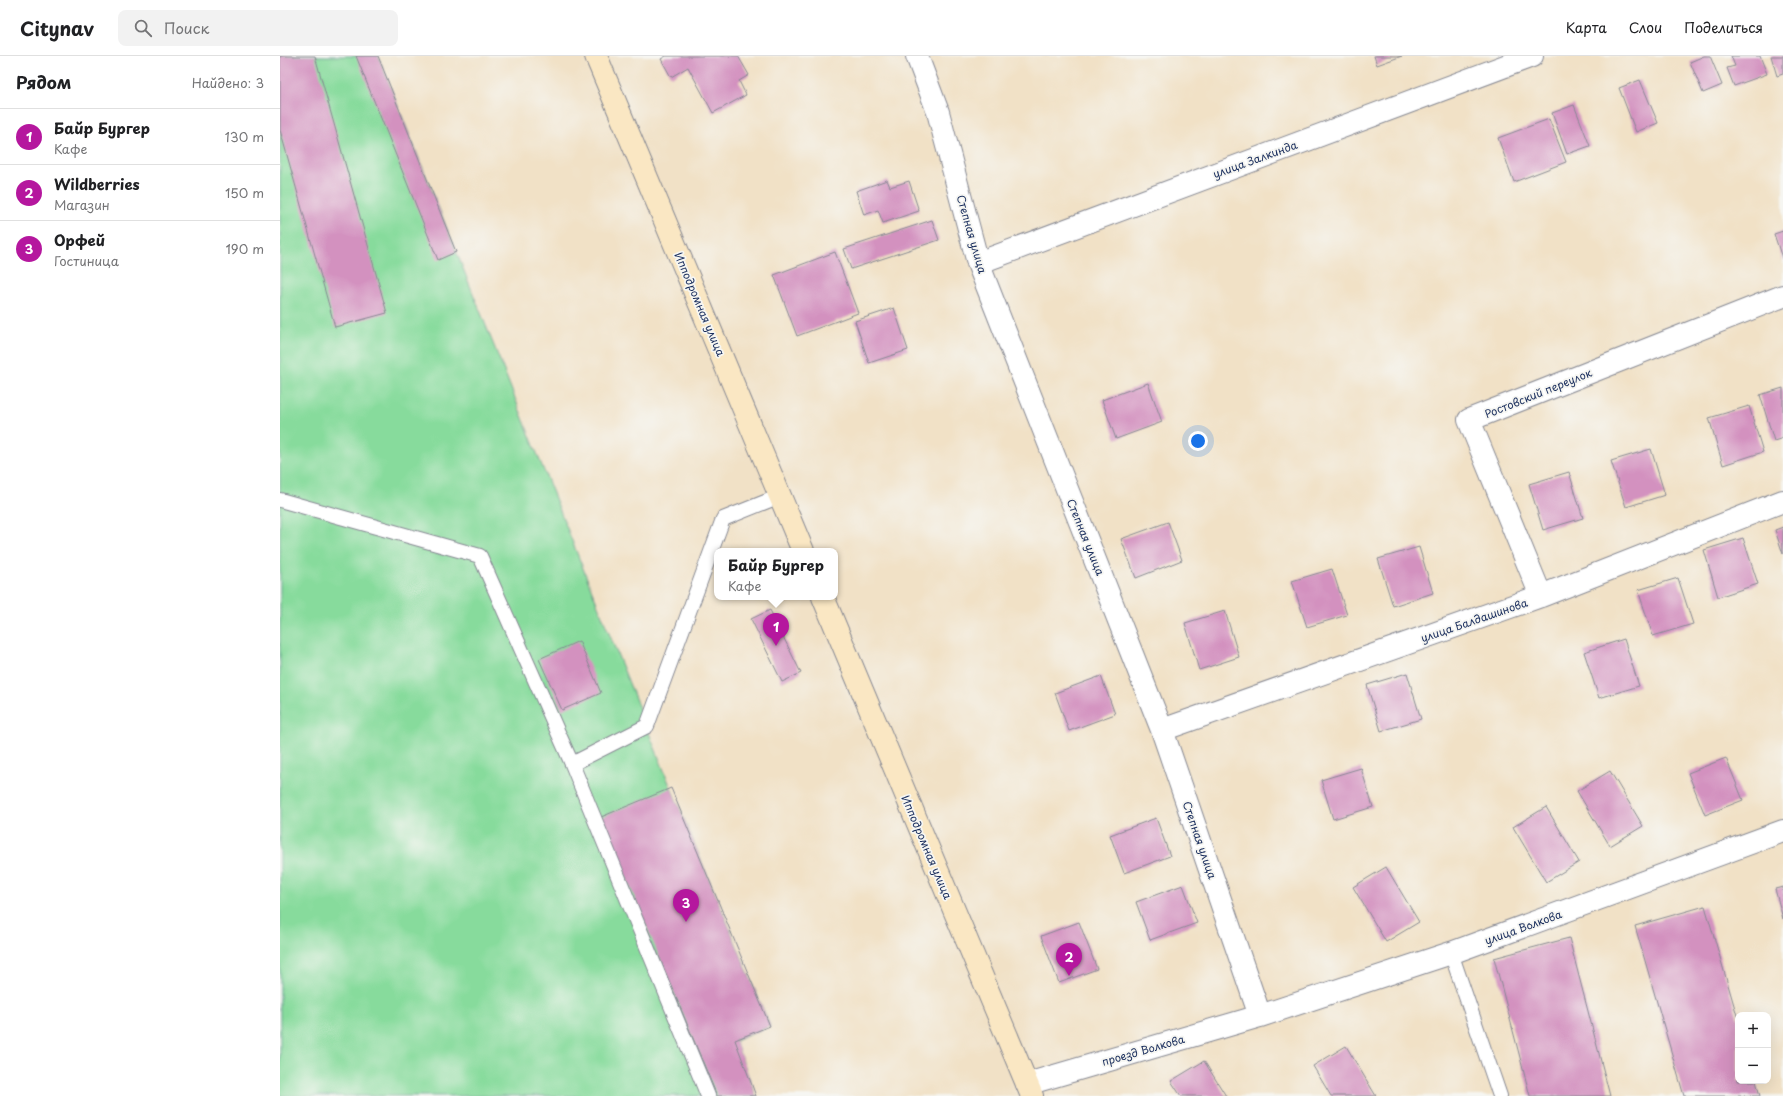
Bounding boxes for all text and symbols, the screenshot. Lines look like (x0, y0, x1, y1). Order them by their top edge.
search box (118, 10, 398, 46)
text: Citynav (20, 14, 94, 42)
text: Поиск (164, 16, 209, 39)
icon: search (132, 17, 154, 39)
text: Карта (1566, 17, 1607, 38)
text: Слои (1629, 17, 1662, 38)
text: Поделиться (1684, 17, 1763, 38)
text: Рядом (16, 69, 71, 95)
text: Найдено: 3 (192, 73, 264, 92)
text: Байр Бургер (54, 116, 150, 139)
text: 1 (26, 127, 32, 146)
text: 130 m (225, 127, 264, 146)
street label: улица Залкинда (1210, 136, 1300, 182)
text: Кафе (54, 139, 87, 158)
text: Wildberries (54, 172, 140, 195)
text: 2 (24, 183, 34, 202)
text: 150 m (225, 183, 264, 202)
street label: Степная улица (953, 193, 991, 275)
text: Магазин (54, 195, 110, 214)
text: Орфей (54, 228, 105, 251)
text: 3 (25, 239, 33, 258)
text: 190 m (225, 239, 264, 258)
street label: Ипподромная улица (670, 249, 730, 359)
text: Гостиница (54, 251, 119, 270)
street label: Ростовский переулок (1482, 364, 1595, 422)
your location (1188, 431, 1208, 451)
street label: Степная улица (1063, 496, 1109, 578)
popup (714, 548, 838, 600)
text: Байр Бургер (728, 553, 824, 576)
text: Кафе (728, 576, 761, 595)
street label: улица Балдашинова (1418, 594, 1530, 646)
pin: 1 (763, 613, 789, 646)
street label: Ипподромная улица (897, 792, 957, 902)
street label: Степная улица (1179, 799, 1221, 881)
pin: 3 (673, 889, 699, 922)
street label: улица Волкова (1482, 905, 1564, 949)
pin: 2 (1056, 943, 1082, 976)
map controls (1735, 1012, 1771, 1084)
button: + (1735, 1012, 1771, 1048)
street label: проезд Волкова (1100, 1030, 1187, 1070)
button: − (1735, 1048, 1771, 1084)

